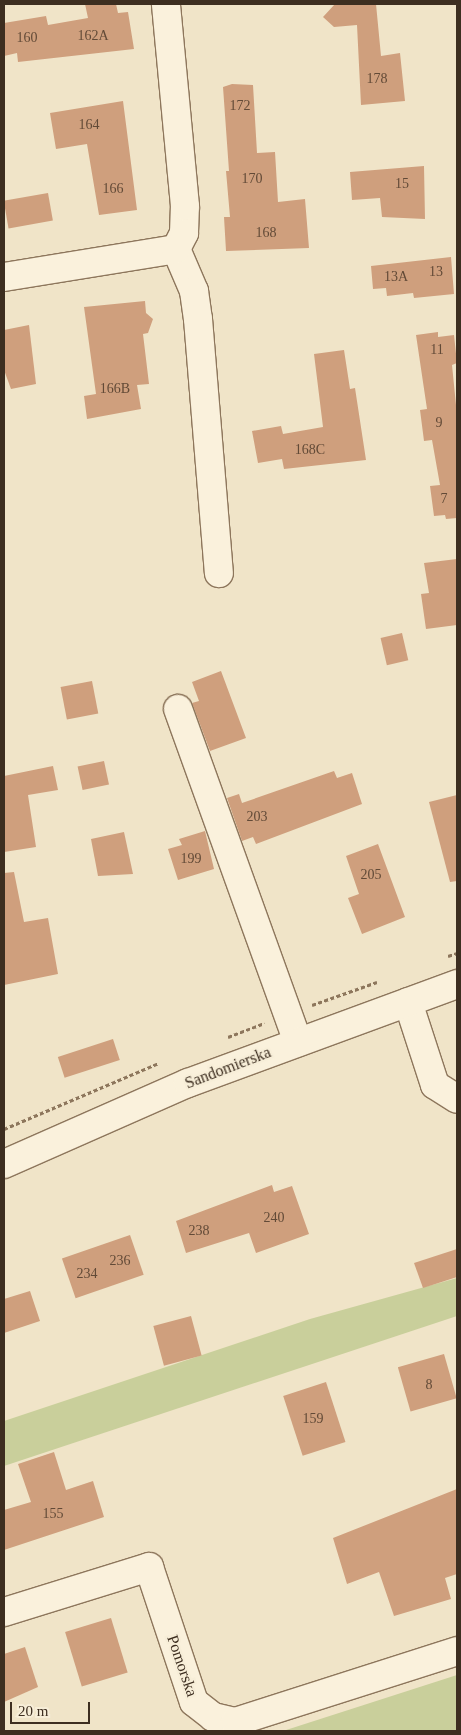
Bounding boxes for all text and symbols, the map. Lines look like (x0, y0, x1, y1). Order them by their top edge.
house number: 162A (77, 28, 109, 44)
house number: 160 (17, 30, 38, 46)
house number: 178 (367, 71, 388, 87)
house number: 172 (230, 98, 250, 114)
house number: 164 (78, 117, 100, 133)
house number: 170 (242, 171, 262, 187)
house number: 15 (395, 176, 409, 192)
house number: 166 (102, 181, 124, 197)
house number: 168 (256, 225, 276, 241)
house number: 13 (429, 264, 443, 280)
house number: 13A (384, 269, 408, 285)
house number: 11 (430, 342, 444, 358)
house number: 166B (100, 381, 130, 397)
house number: 9 (436, 415, 442, 431)
house number: 168C (295, 442, 325, 458)
house number: 7 (440, 491, 448, 507)
house number: 203 (246, 809, 268, 825)
house number: 199 (180, 851, 202, 867)
house number: 205 (361, 867, 382, 883)
street label: Sandomierska (182, 1043, 274, 1093)
house number: 240 (264, 1210, 284, 1226)
house number: 238 (188, 1223, 210, 1239)
house number: 236 (110, 1253, 130, 1269)
house number: 234 (76, 1266, 98, 1282)
house number: 8 (426, 1377, 432, 1393)
house number: 159 (302, 1411, 324, 1427)
house number: 155 (42, 1506, 64, 1522)
street label: Pomorska (163, 1633, 201, 1699)
scale bar (12, 1692, 92, 1724)
text: 20 m (18, 1703, 48, 1719)

